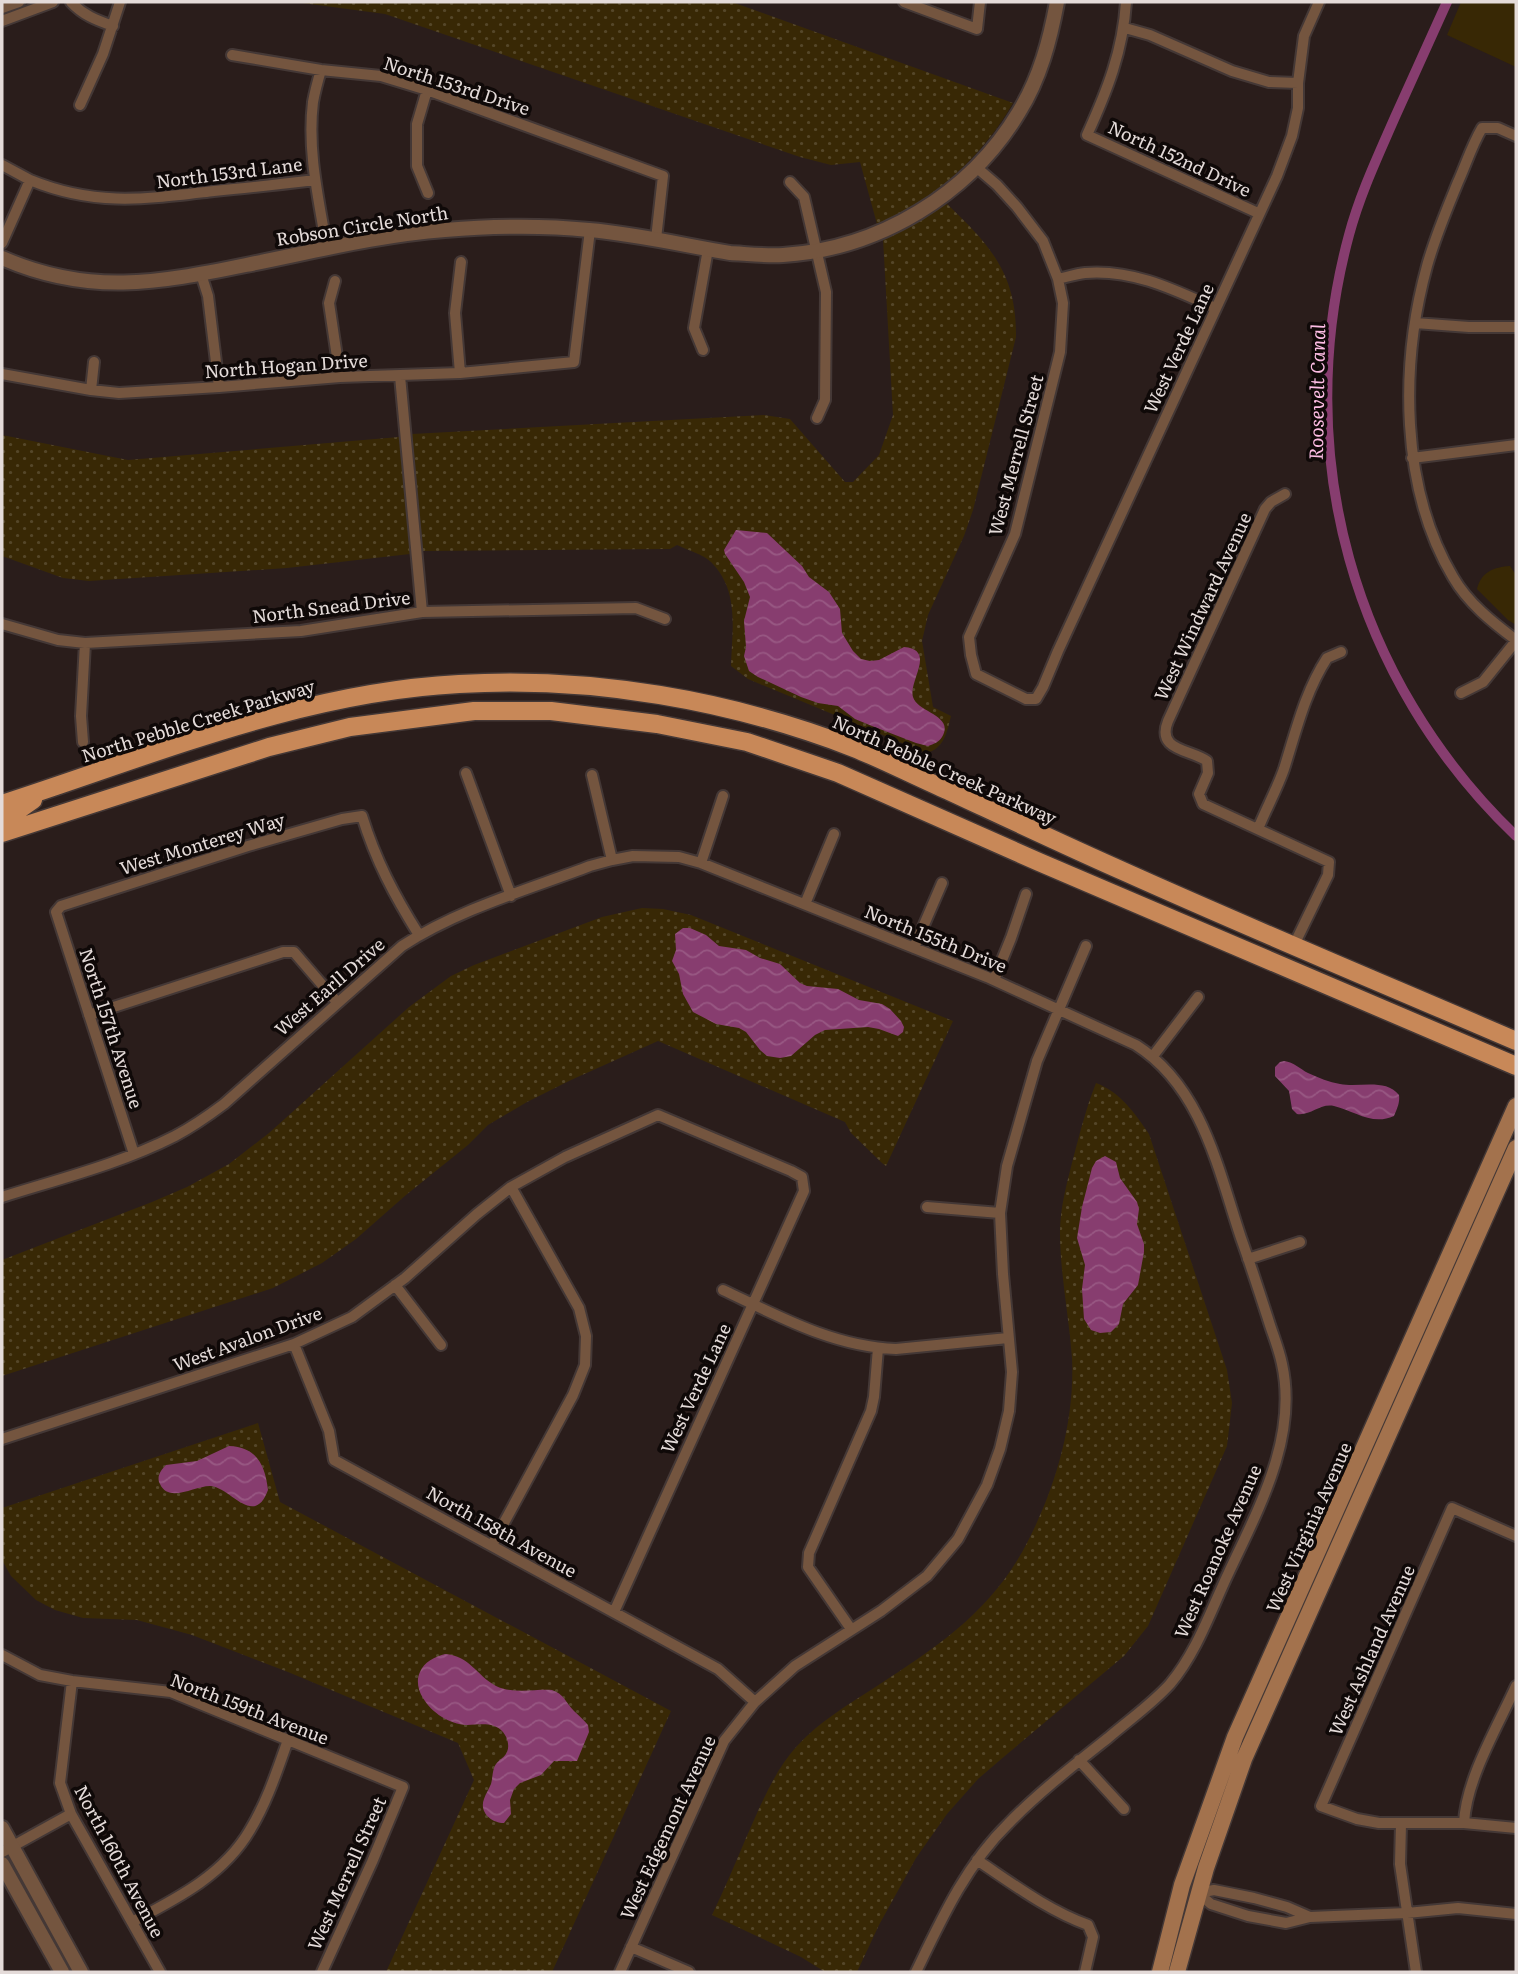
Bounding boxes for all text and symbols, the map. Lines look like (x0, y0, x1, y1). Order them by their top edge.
street label: North 153rd Drive (380, 49, 534, 121)
street label: North 152nd Drive (1104, 113, 1256, 203)
street label: North 153rd Lane (154, 150, 304, 194)
street label: Robson Circle North (274, 198, 450, 252)
street label: West Verde Lane (1136, 278, 1220, 418)
water label: Roosevelt Canal (1301, 323, 1331, 460)
street label: North Hogan Drive (204, 346, 368, 384)
street label: West Merrell Street (980, 371, 1050, 539)
street label: West Windward Avenue (1146, 508, 1258, 704)
street label: North Snead Drive (250, 583, 412, 629)
street label: North Pebble Creek Parkway (78, 671, 319, 768)
street label: North Pebble Creek Parkway (829, 707, 1062, 831)
street label: West Monterey Way (116, 805, 289, 881)
street label: North 155th Drive (861, 897, 1011, 979)
street label: West Earll Drive (268, 931, 390, 1041)
street label: North 157th Avenue (73, 944, 151, 1112)
street label: West Avalon Drive (169, 1299, 325, 1377)
street label: West Verde Lane (653, 1318, 737, 1458)
street label: West Virginia Avenue (1258, 1437, 1358, 1617)
street label: West Roanoke Avenue (1167, 1460, 1267, 1642)
street label: North 158th Avenue (422, 1478, 582, 1584)
street label: West Ashland Avenue (1321, 1560, 1421, 1740)
street label: North 159th Avenue (167, 1665, 333, 1751)
street label: West Edgemont Avenue (612, 1730, 722, 1924)
street label: North 160th Avenue (68, 1780, 172, 1942)
street label: West Merrell Street (300, 1791, 392, 1954)

